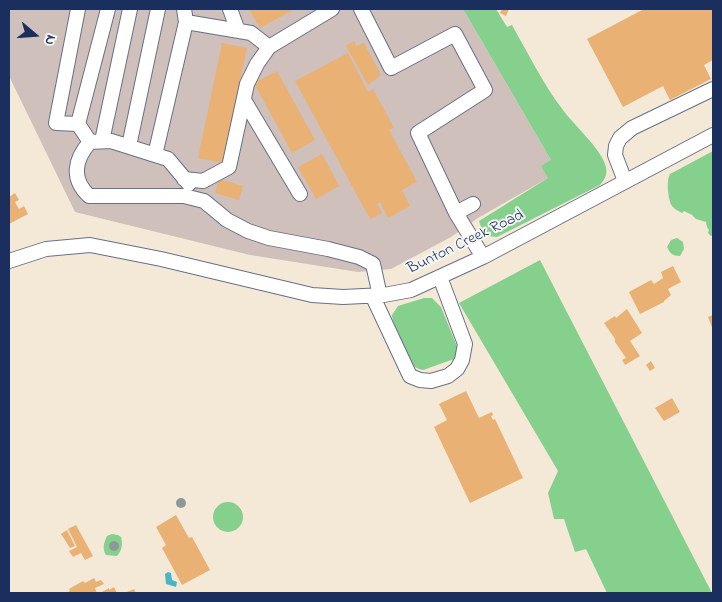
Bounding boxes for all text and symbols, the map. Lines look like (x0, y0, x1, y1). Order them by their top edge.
north arrow (10, 10, 60, 60)
text: N (38, 32, 61, 48)
street label: Bunton Creek Road (405, 206, 527, 280)

